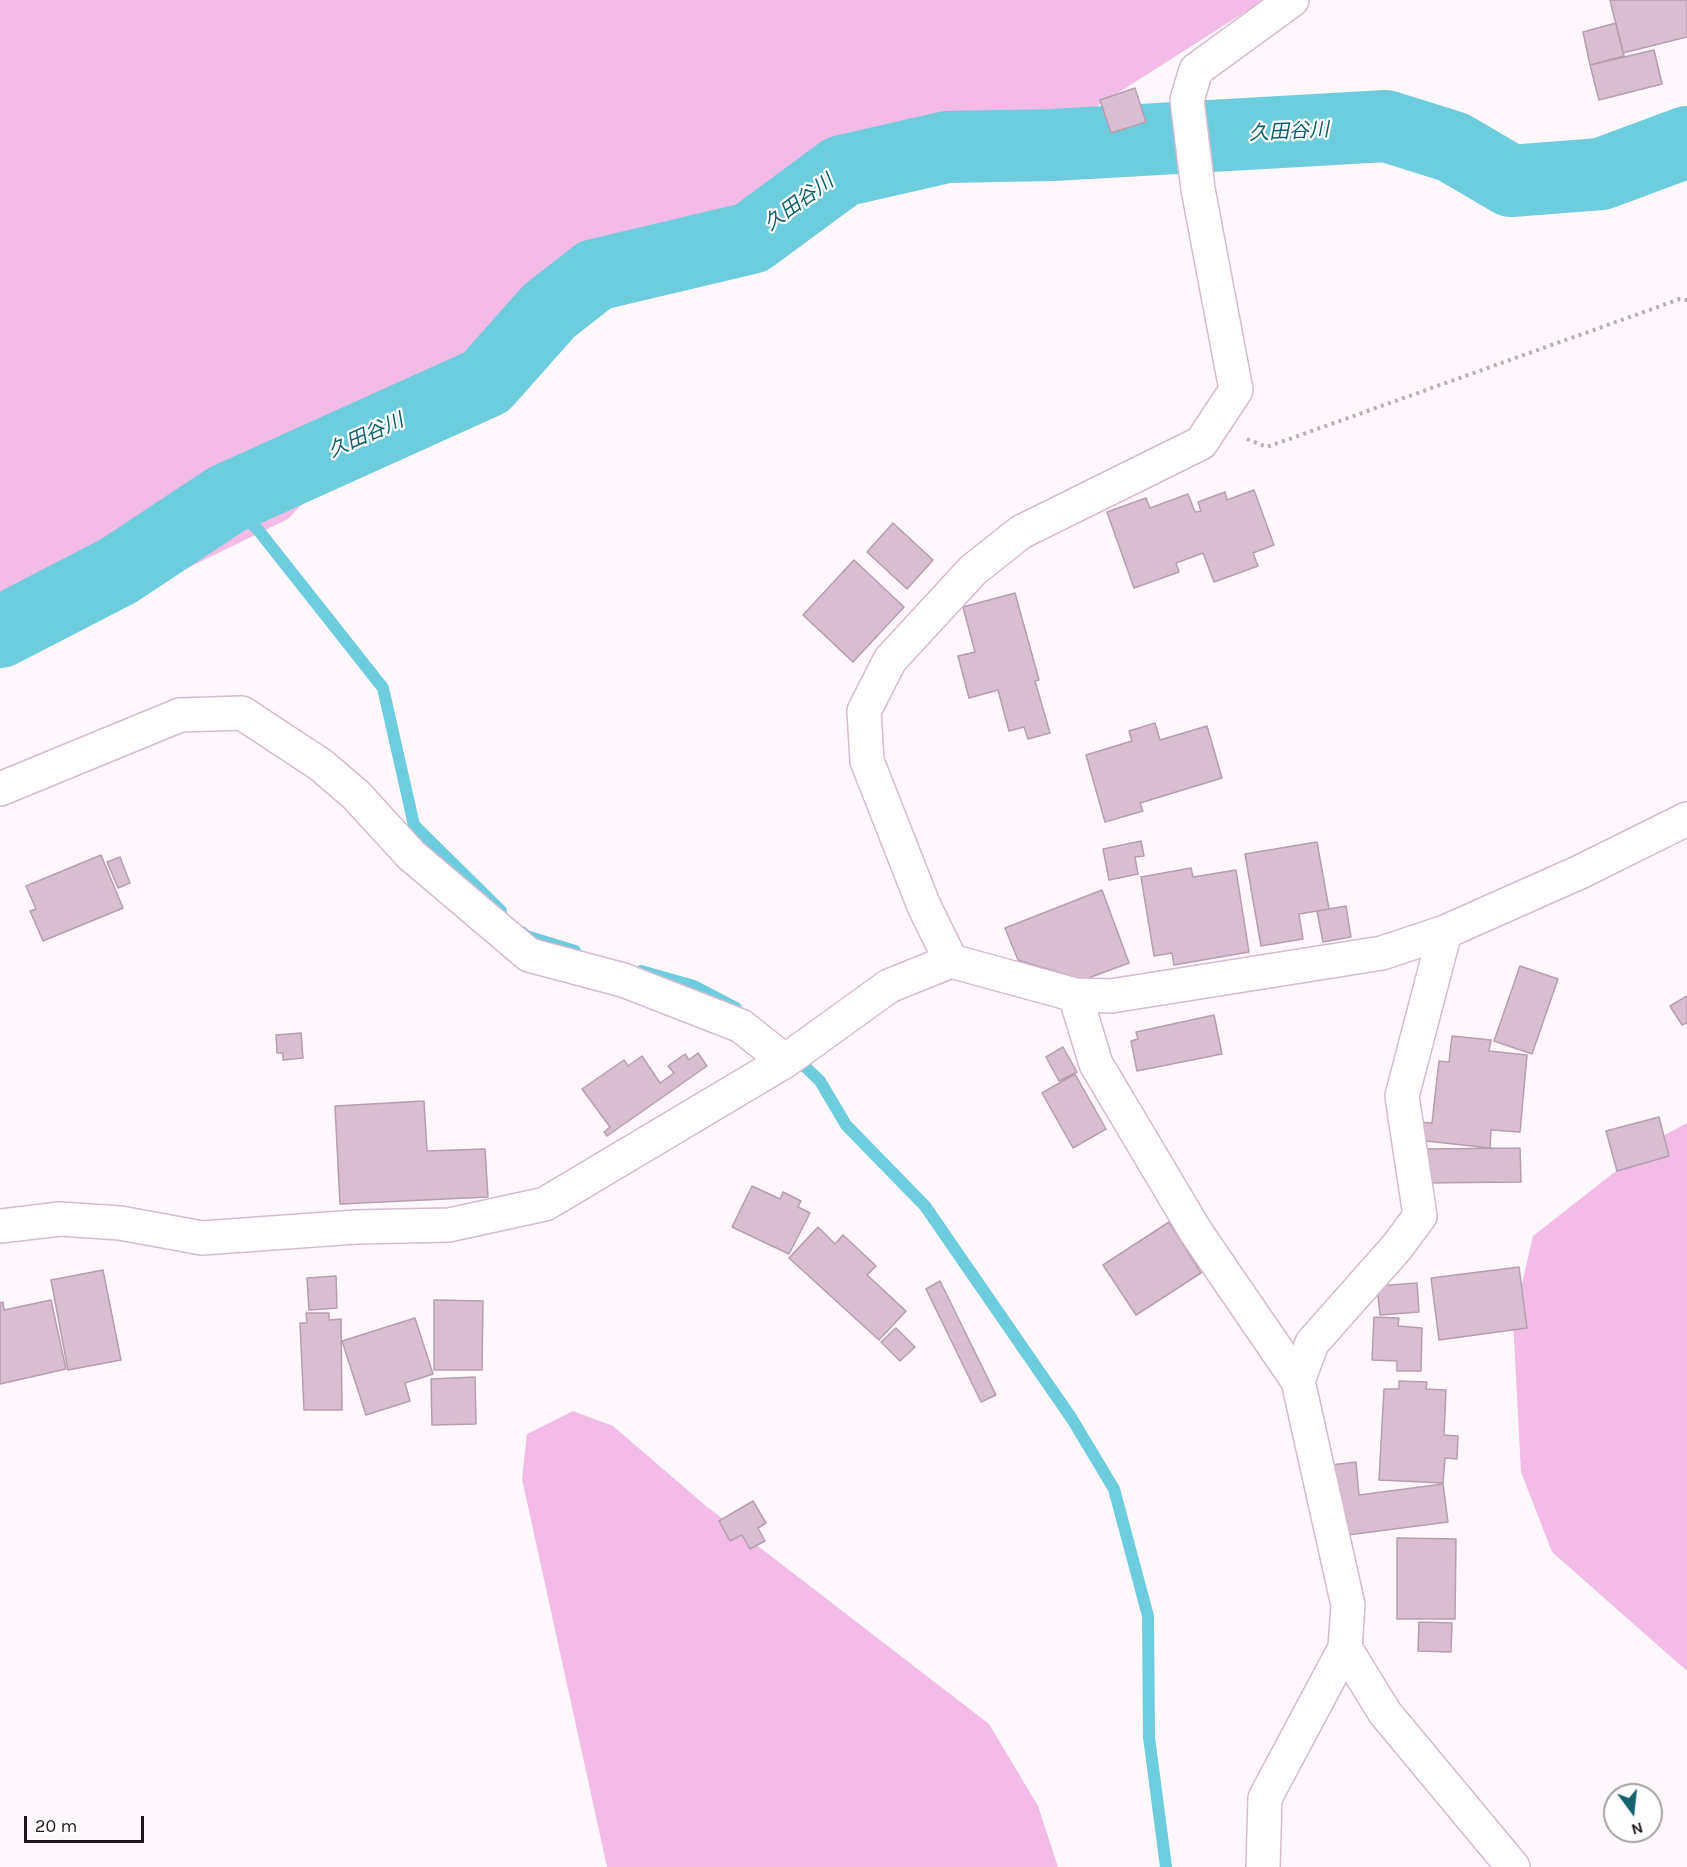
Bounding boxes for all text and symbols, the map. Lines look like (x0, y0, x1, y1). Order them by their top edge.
water label: 久田谷川 (1248, 118, 1330, 146)
water label: 久田谷川 (760, 170, 838, 236)
water label: 久田谷川 (325, 409, 407, 463)
north arrow (1603, 1783, 1663, 1843)
scale bar (27, 1804, 147, 1842)
text: 20 m (35, 1815, 77, 1837)
text: N (1629, 1818, 1645, 1840)

